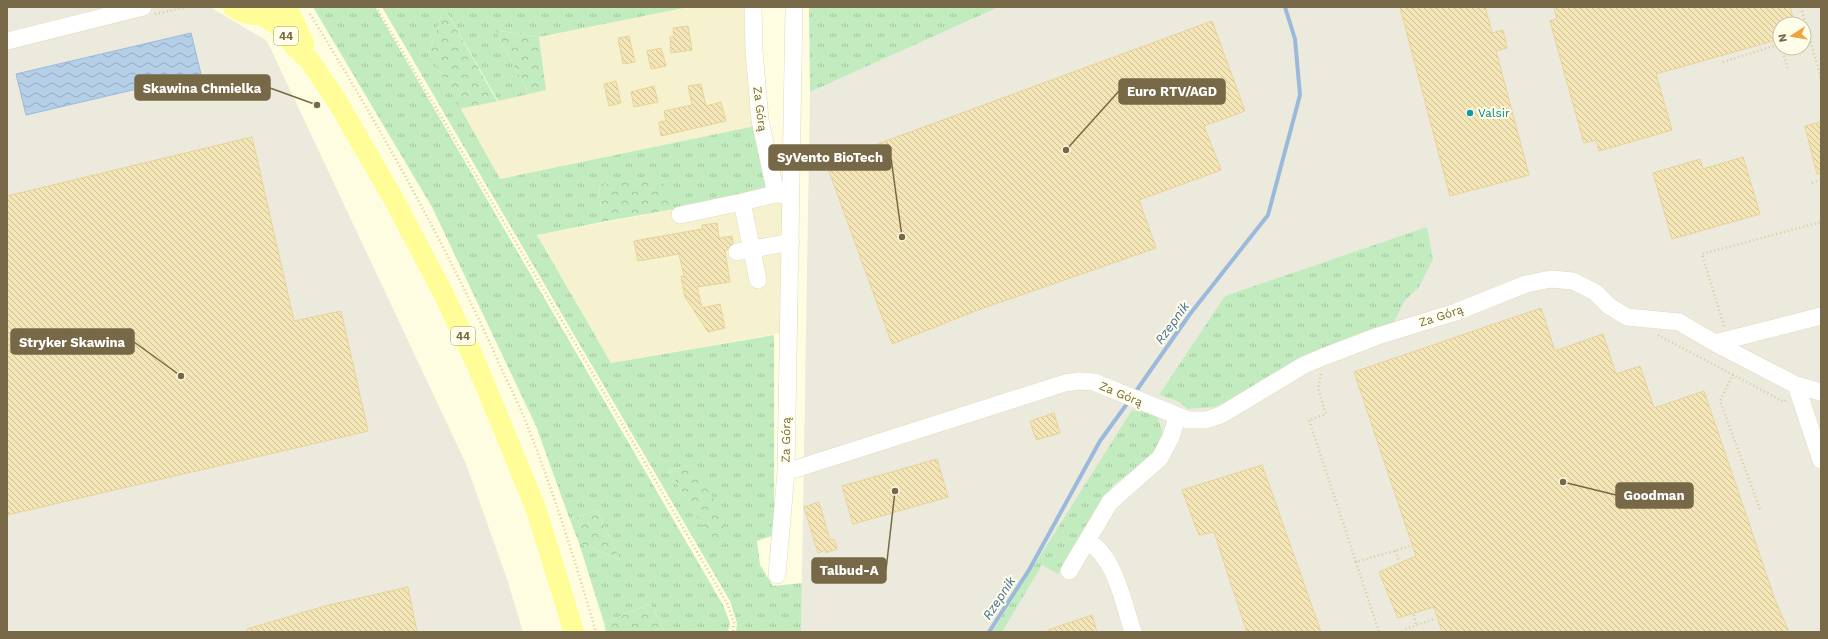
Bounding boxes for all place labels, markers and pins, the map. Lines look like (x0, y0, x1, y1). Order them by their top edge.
callout: Skawina Chmielka (135, 75, 270, 100)
callout: Euro RTV/AGD (1119, 79, 1225, 104)
place label: Valsir (1478, 106, 1510, 120)
marker: Valsir (1465, 108, 1475, 118)
callout: SyVento BioTech (769, 145, 891, 170)
callout: Stryker Skawina (11, 329, 134, 354)
callout: Goodman (1616, 483, 1693, 508)
callout: Talbud-A (812, 558, 886, 583)

